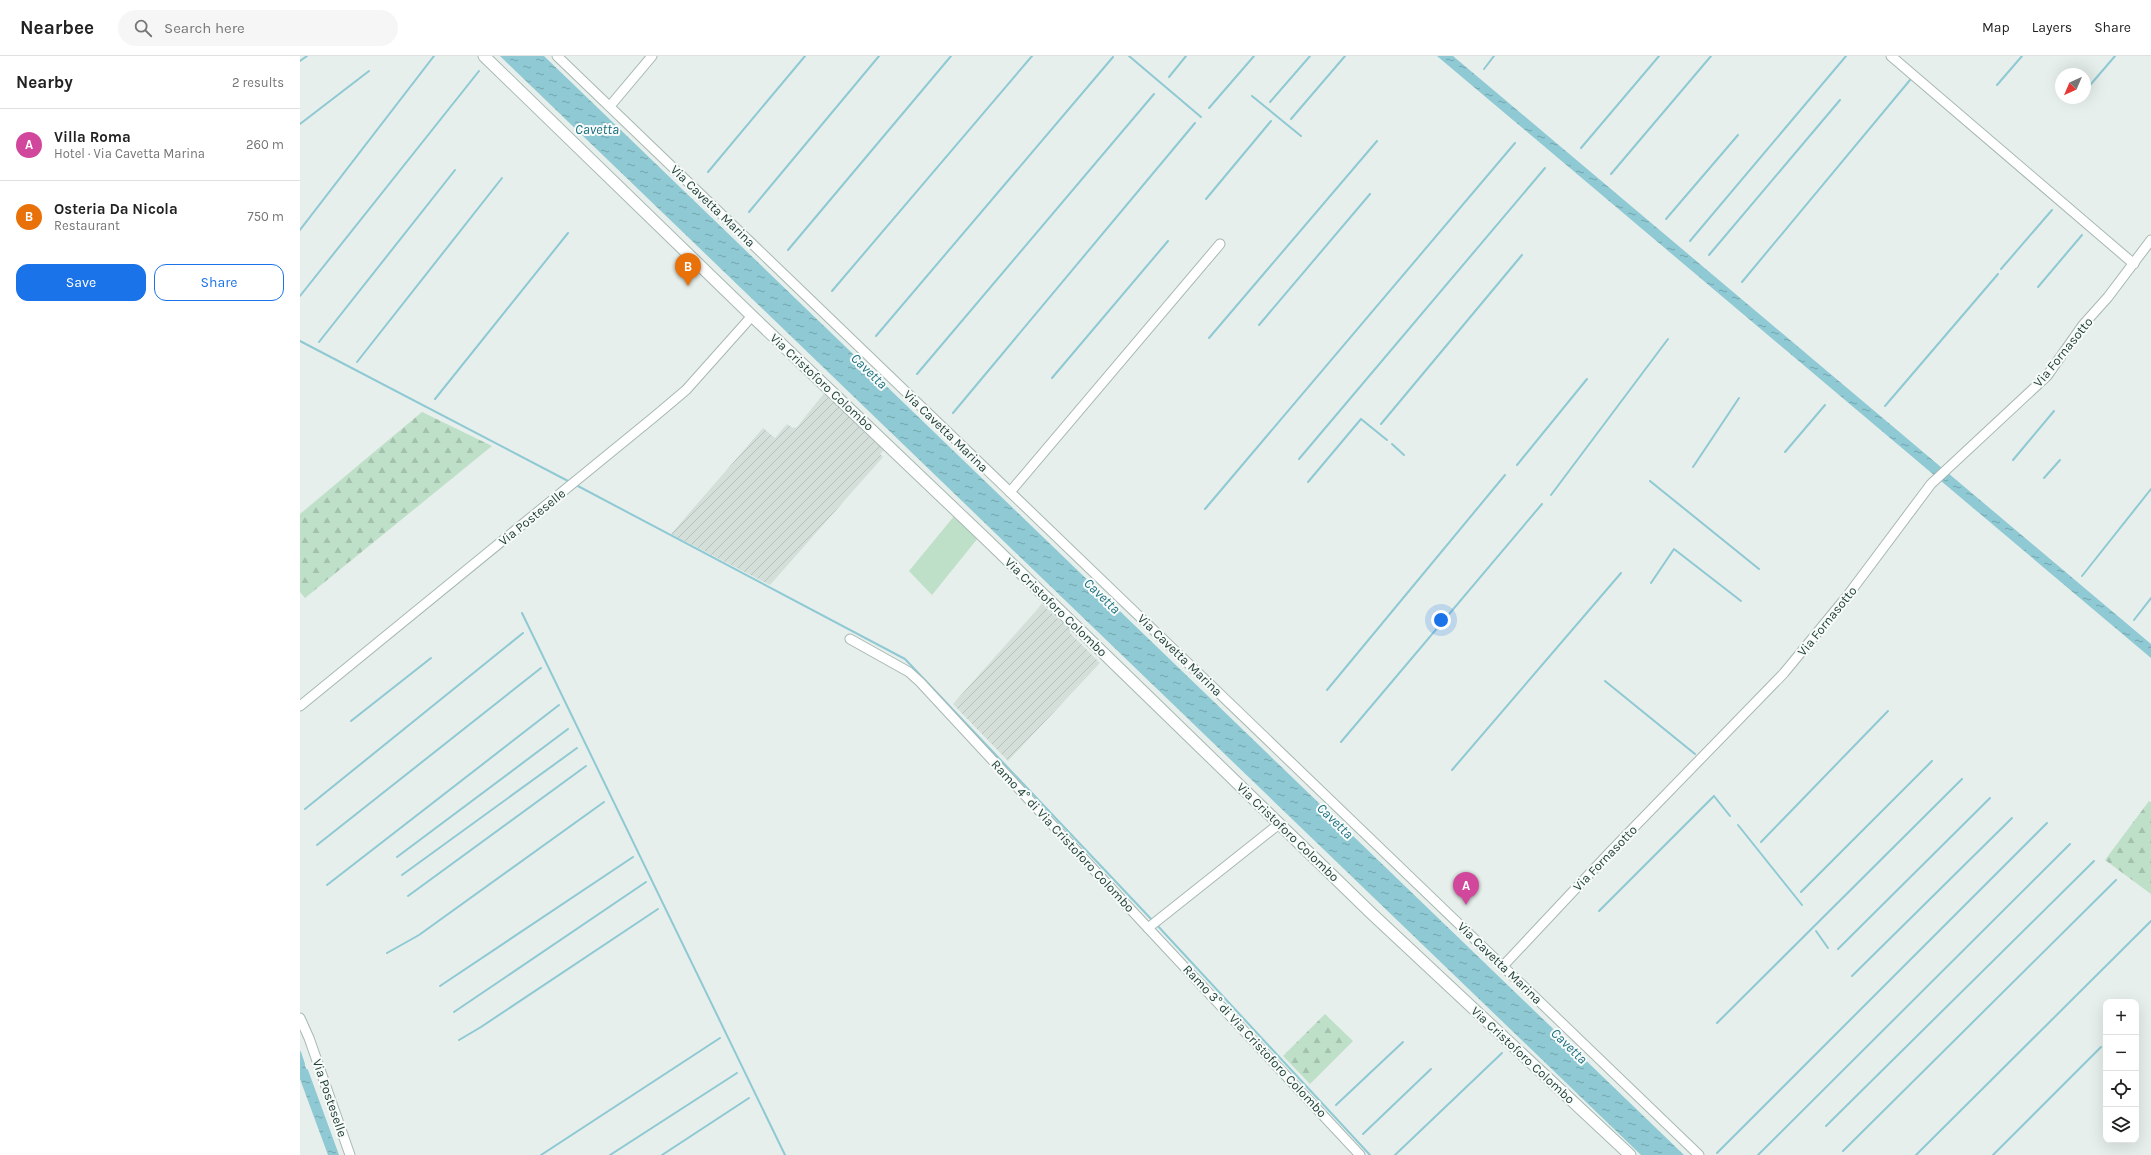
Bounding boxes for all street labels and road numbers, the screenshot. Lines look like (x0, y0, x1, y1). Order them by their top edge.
street label: Via Cavetta Marina (668, 162, 758, 250)
street label: Via Fornasotto (2030, 314, 2096, 390)
street label: Via Cristoforo Colombo (767, 330, 877, 434)
street label: Via Cavetta Marina (901, 387, 991, 475)
street label: Via Posteselle (496, 485, 569, 549)
street label: Via Cristoforo Colombo (1002, 554, 1110, 660)
street label: Via Fornasotto (1794, 583, 1860, 659)
street label: Via Cavetta Marina (1135, 611, 1225, 699)
street label: Ramo 4° di Via Cristoforo Colombo (988, 757, 1138, 915)
street label: Via Cristoforo Colombo (1234, 779, 1342, 885)
street label: Via Fornasotto (1570, 822, 1640, 894)
street label: Via Cavetta Marina (1455, 919, 1545, 1007)
street label: Ramo 3° di Via Cristoforo Colombo (1180, 962, 1330, 1120)
street label: Via Cristoforo Colombo (1468, 1003, 1578, 1107)
street label: Via Posteselle (310, 1057, 350, 1139)

